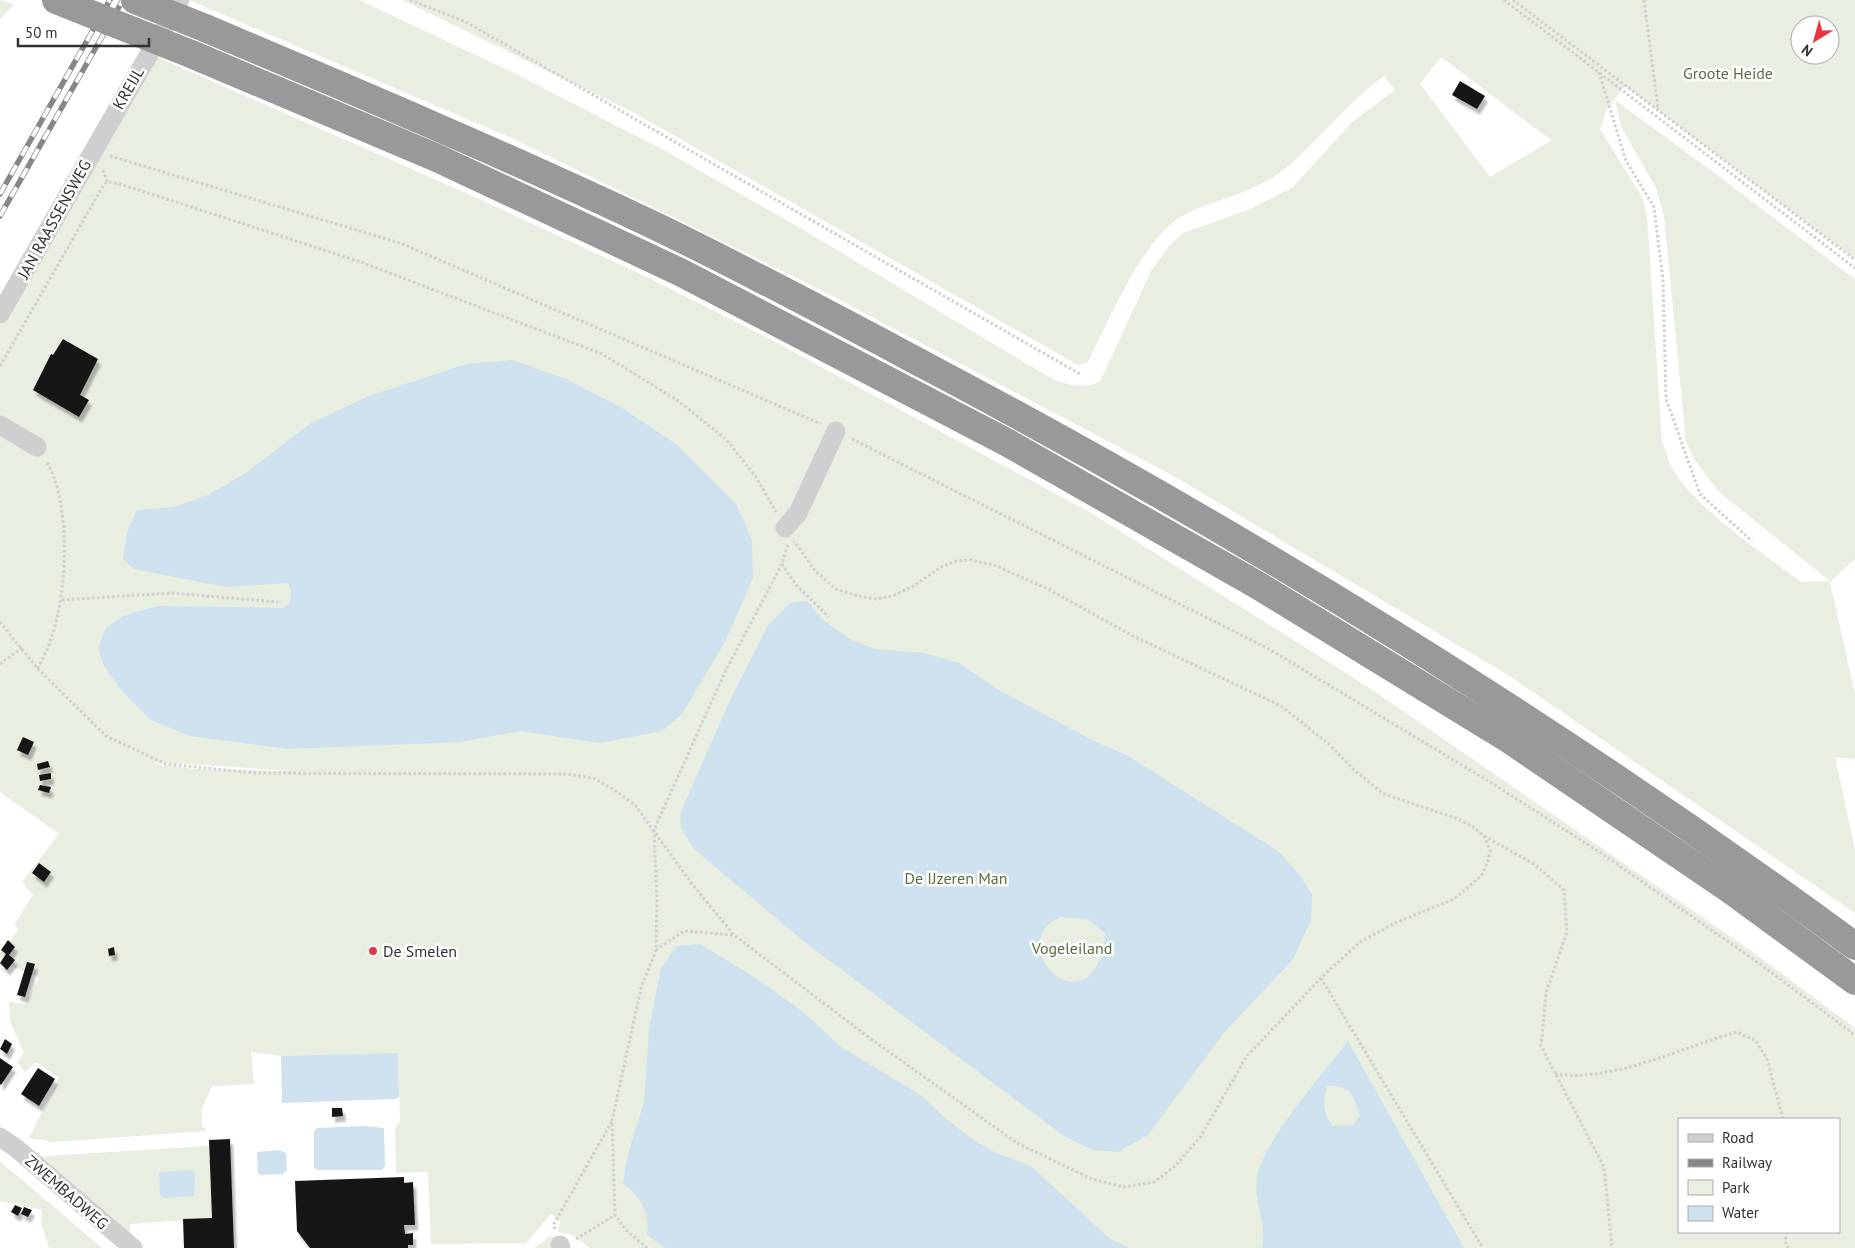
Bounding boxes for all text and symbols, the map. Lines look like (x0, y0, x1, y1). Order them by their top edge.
scale bar (18, 15, 149, 47)
north arrow (1790, 15, 1840, 65)
text: 50 m (25, 23, 58, 42)
text: N (1798, 40, 1816, 60)
street label: KREIJL (108, 63, 148, 113)
park label: Groote Heide (1683, 63, 1773, 83)
street label: JAN RAASSENSWEG (12, 156, 95, 283)
park label: De IJzeren Man (904, 868, 1008, 888)
park label: Vogeleiland (1031, 938, 1112, 958)
place label: De Smelen (383, 941, 457, 961)
marker: De Smelen (367, 945, 379, 957)
legend (1678, 1118, 1840, 1233)
text: Road (1722, 1128, 1754, 1147)
street label: ZWEMBADWEG (21, 1150, 113, 1234)
text: Railway (1722, 1153, 1772, 1172)
text: Park (1722, 1178, 1750, 1197)
text: Water (1722, 1203, 1759, 1222)

